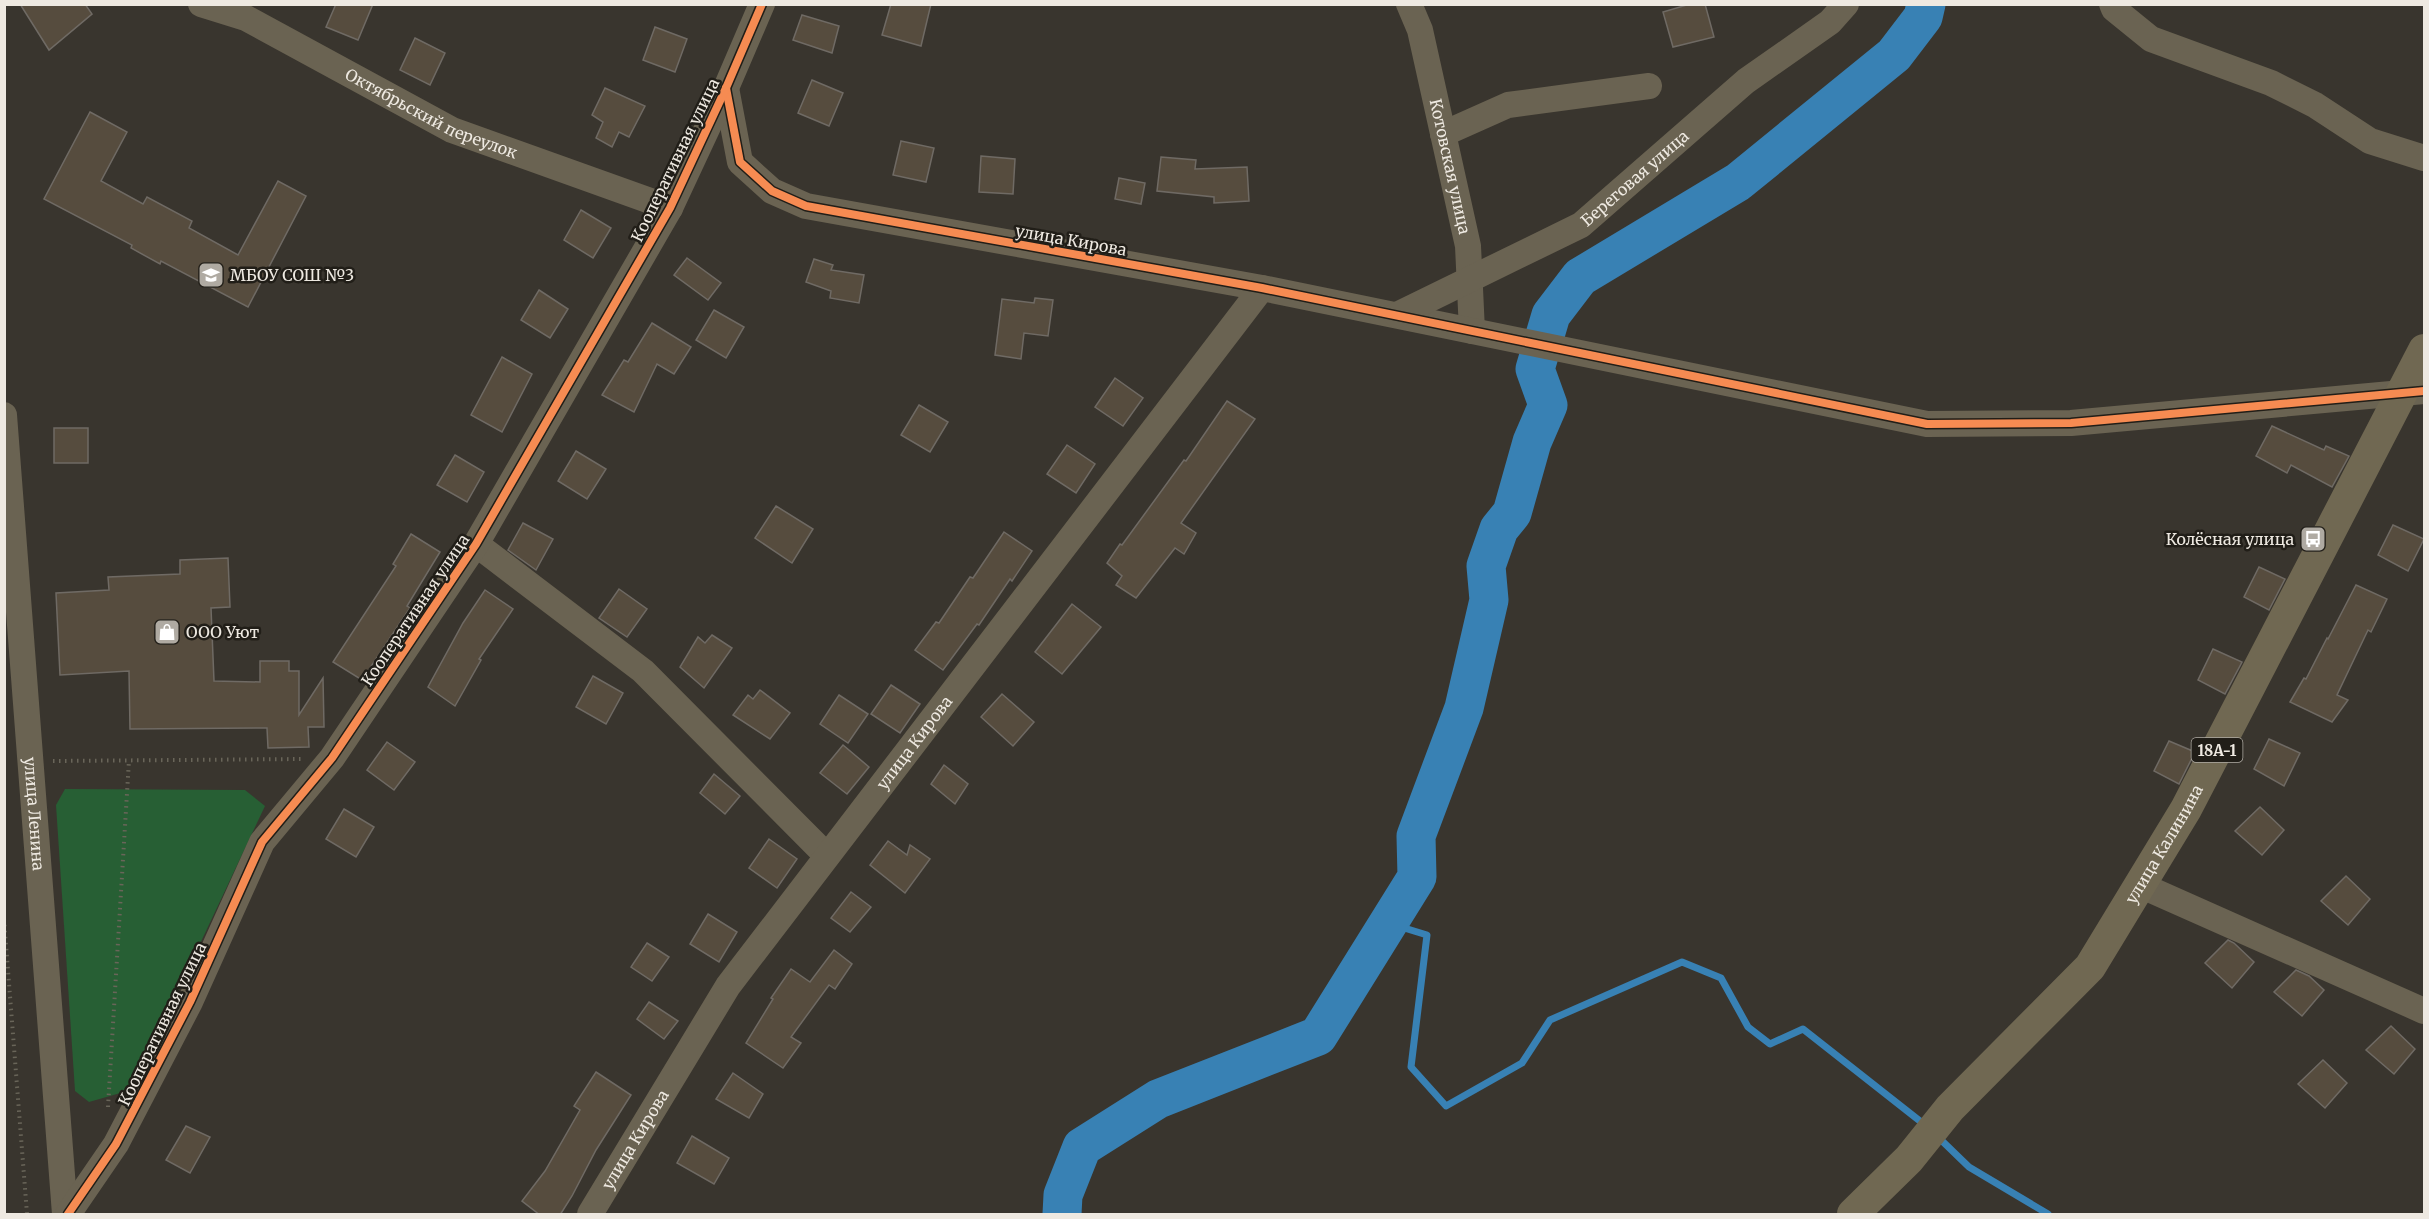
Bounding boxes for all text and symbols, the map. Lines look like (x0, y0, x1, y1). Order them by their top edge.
street label: Октябрьский переулок (342, 64, 520, 163)
street label: Кооперативная улица (627, 75, 723, 245)
street label: Котовская улица (1426, 97, 1475, 236)
street label: Береговая улица (1577, 126, 1693, 231)
street label: улица Кирова (1014, 220, 1129, 260)
school or university icon: МБОУ СОШ №3 (196, 260, 226, 290)
place label: МБОУ СОШ №3 (230, 265, 354, 285)
bus stop icon: Колёсная улица (2298, 524, 2328, 554)
place label: Колёсная улица (2166, 529, 2294, 549)
street label: Кооперативная улица (357, 530, 474, 690)
shop icon: ООО Уют (152, 617, 182, 647)
place label: ООО Уют (186, 622, 259, 642)
street label: улица Кирова (872, 691, 957, 794)
road number: 18А-1 (2192, 738, 2242, 762)
street label: улица Ленина (20, 756, 49, 872)
street label: улица Калинина (2121, 781, 2207, 907)
street label: Кооперативная улица (114, 939, 210, 1109)
street label: улица Кирова (597, 1086, 673, 1193)

